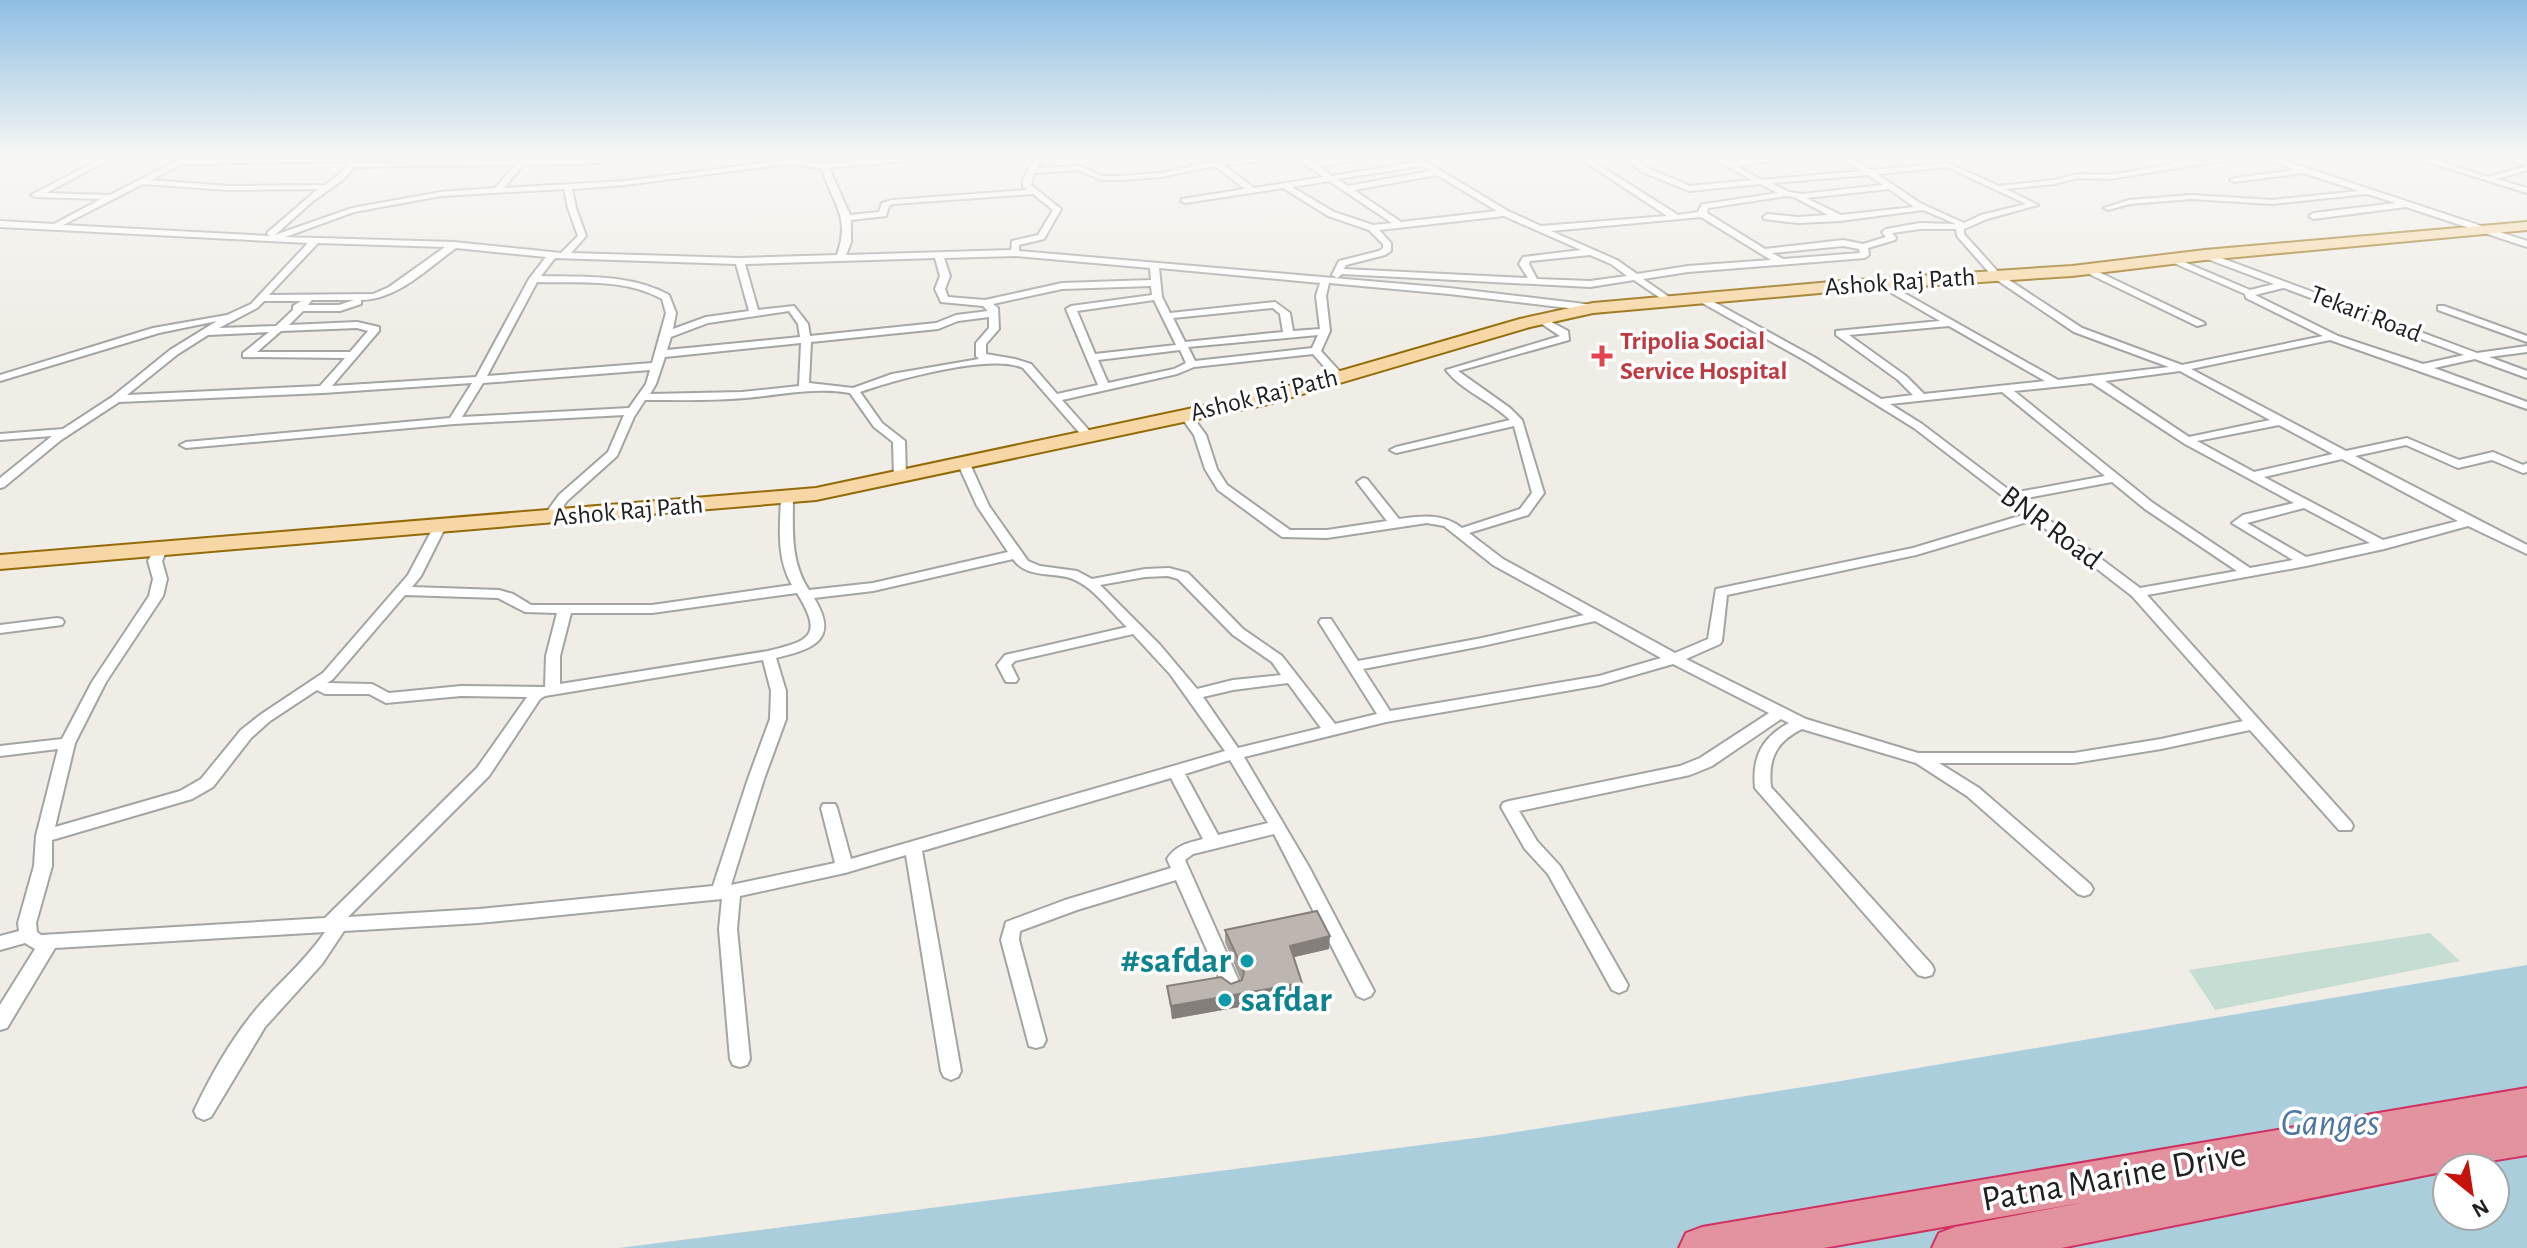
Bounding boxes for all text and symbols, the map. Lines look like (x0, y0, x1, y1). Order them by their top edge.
street label: Ashok Raj Path (1824, 264, 1976, 300)
street label: Tekari Road (2307, 281, 2425, 347)
place label: Tripolia Social Service Hospital (1620, 328, 1787, 384)
marker: Tripolia Social Service Hospital (1591, 345, 1613, 367)
street label: Ashok Raj Path (1188, 364, 1340, 426)
street label: BNR Road (1995, 481, 2107, 575)
street label: Ashok Raj Path (552, 491, 704, 531)
place label: #safdar (1120, 943, 1231, 979)
marker: #safdar (1238, 952, 1256, 970)
place label: safdar (1241, 982, 1332, 1018)
marker: safdar (1216, 991, 1234, 1009)
water label: Ganges (2281, 1105, 2379, 1143)
street label: Patna Marine Drive (1979, 1136, 2249, 1218)
north arrow (2431, 1152, 2511, 1232)
text: N (2468, 1195, 2493, 1222)

